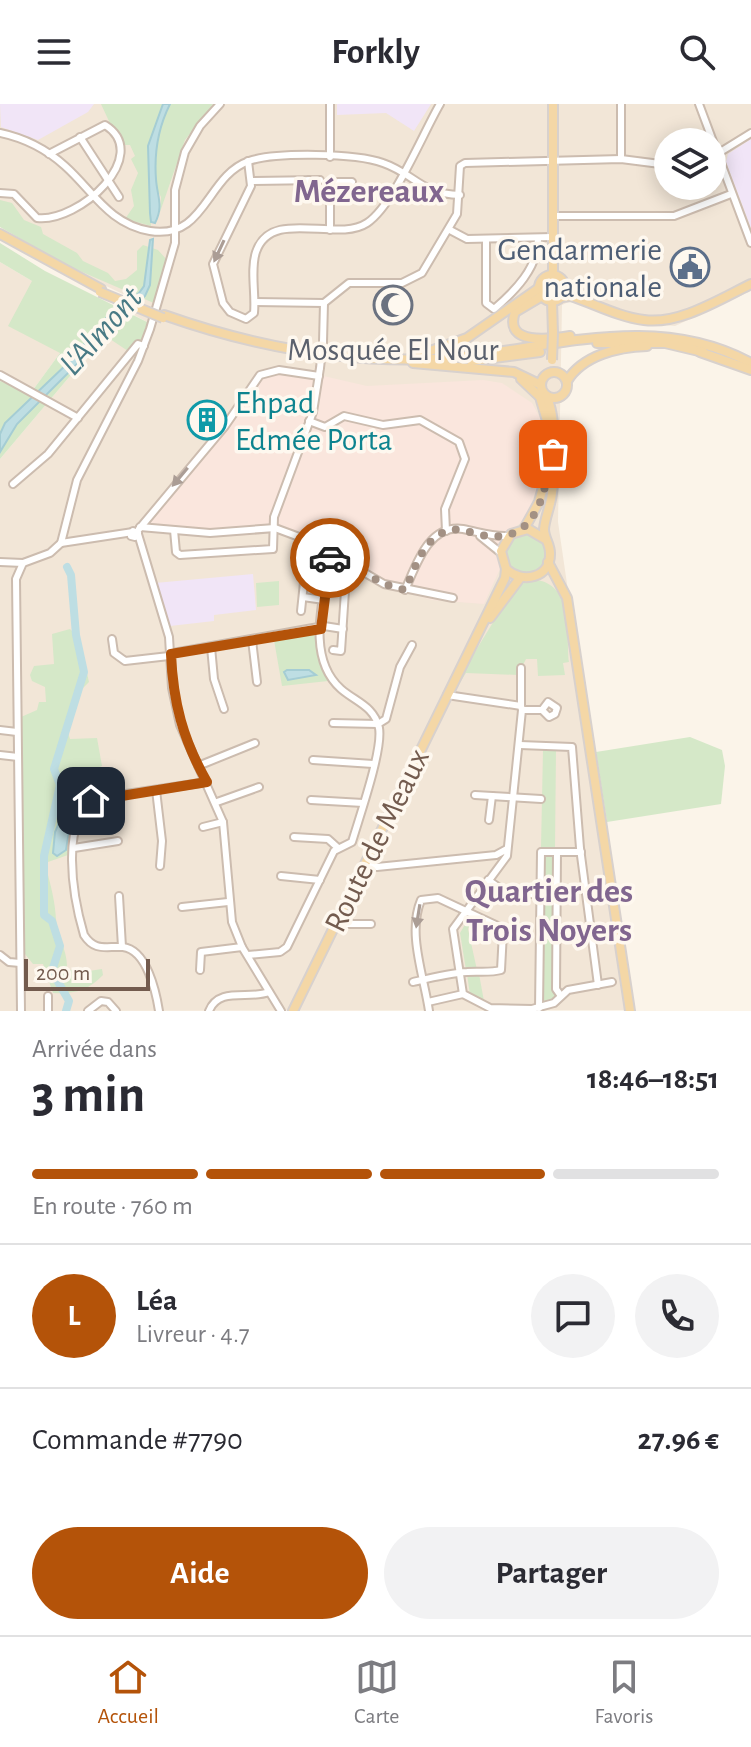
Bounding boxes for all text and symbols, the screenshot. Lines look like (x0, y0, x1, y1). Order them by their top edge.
icon: menu (32, 30, 76, 74)
icon: search (675, 30, 719, 74)
text: Forkly (331, 34, 420, 70)
map controls (654, 128, 726, 200)
button: layers (654, 128, 726, 200)
district label: Mézereaux (294, 175, 445, 209)
place label: Gendarmerie nationale (498, 234, 662, 303)
one-way arrow (212, 240, 226, 263)
public building icon: Gendarmerie nationale (669, 246, 711, 288)
water label: L'Almont (53, 280, 150, 382)
mosque icon: Mosquée El Nour (372, 284, 414, 326)
place label: Mosquée El Nour (287, 334, 499, 366)
place label: Ehpad Edmée Porta (235, 387, 393, 456)
building icon: Ehpad Edmée Porta (186, 399, 228, 441)
pin (519, 420, 587, 488)
icon: bag (531, 432, 575, 476)
one-way arrow (172, 466, 189, 486)
courier (290, 518, 370, 598)
icon: car (308, 536, 352, 580)
street label: Route de Meaux (319, 744, 435, 937)
pin (57, 767, 125, 835)
icon: home (69, 779, 113, 823)
district label: Quartier des Trois Noyers (465, 875, 633, 948)
one-way arrow (411, 903, 423, 928)
scale bar (24, 955, 150, 991)
text: 200 m (36, 962, 90, 984)
text: Arrivée dans (32, 1036, 157, 1062)
text: 18:46–18:51 (587, 1064, 719, 1094)
text: 3 min (32, 1069, 145, 1121)
text: En route · 760 m (32, 1193, 193, 1219)
button: chat (531, 1274, 615, 1358)
button: phone (635, 1274, 719, 1358)
text: Léa (136, 1286, 177, 1316)
text: L (68, 1301, 81, 1331)
text: Livreur · 4.7 (136, 1321, 250, 1347)
text: Commande #7790 (32, 1425, 243, 1455)
text: 27.96 € (638, 1425, 719, 1455)
button: Aide (32, 1527, 368, 1619)
button: Partager (384, 1527, 719, 1619)
tab: Accueil (98, 1655, 159, 1729)
tab: Carte (354, 1655, 399, 1729)
tab: Favoris (594, 1655, 653, 1729)

